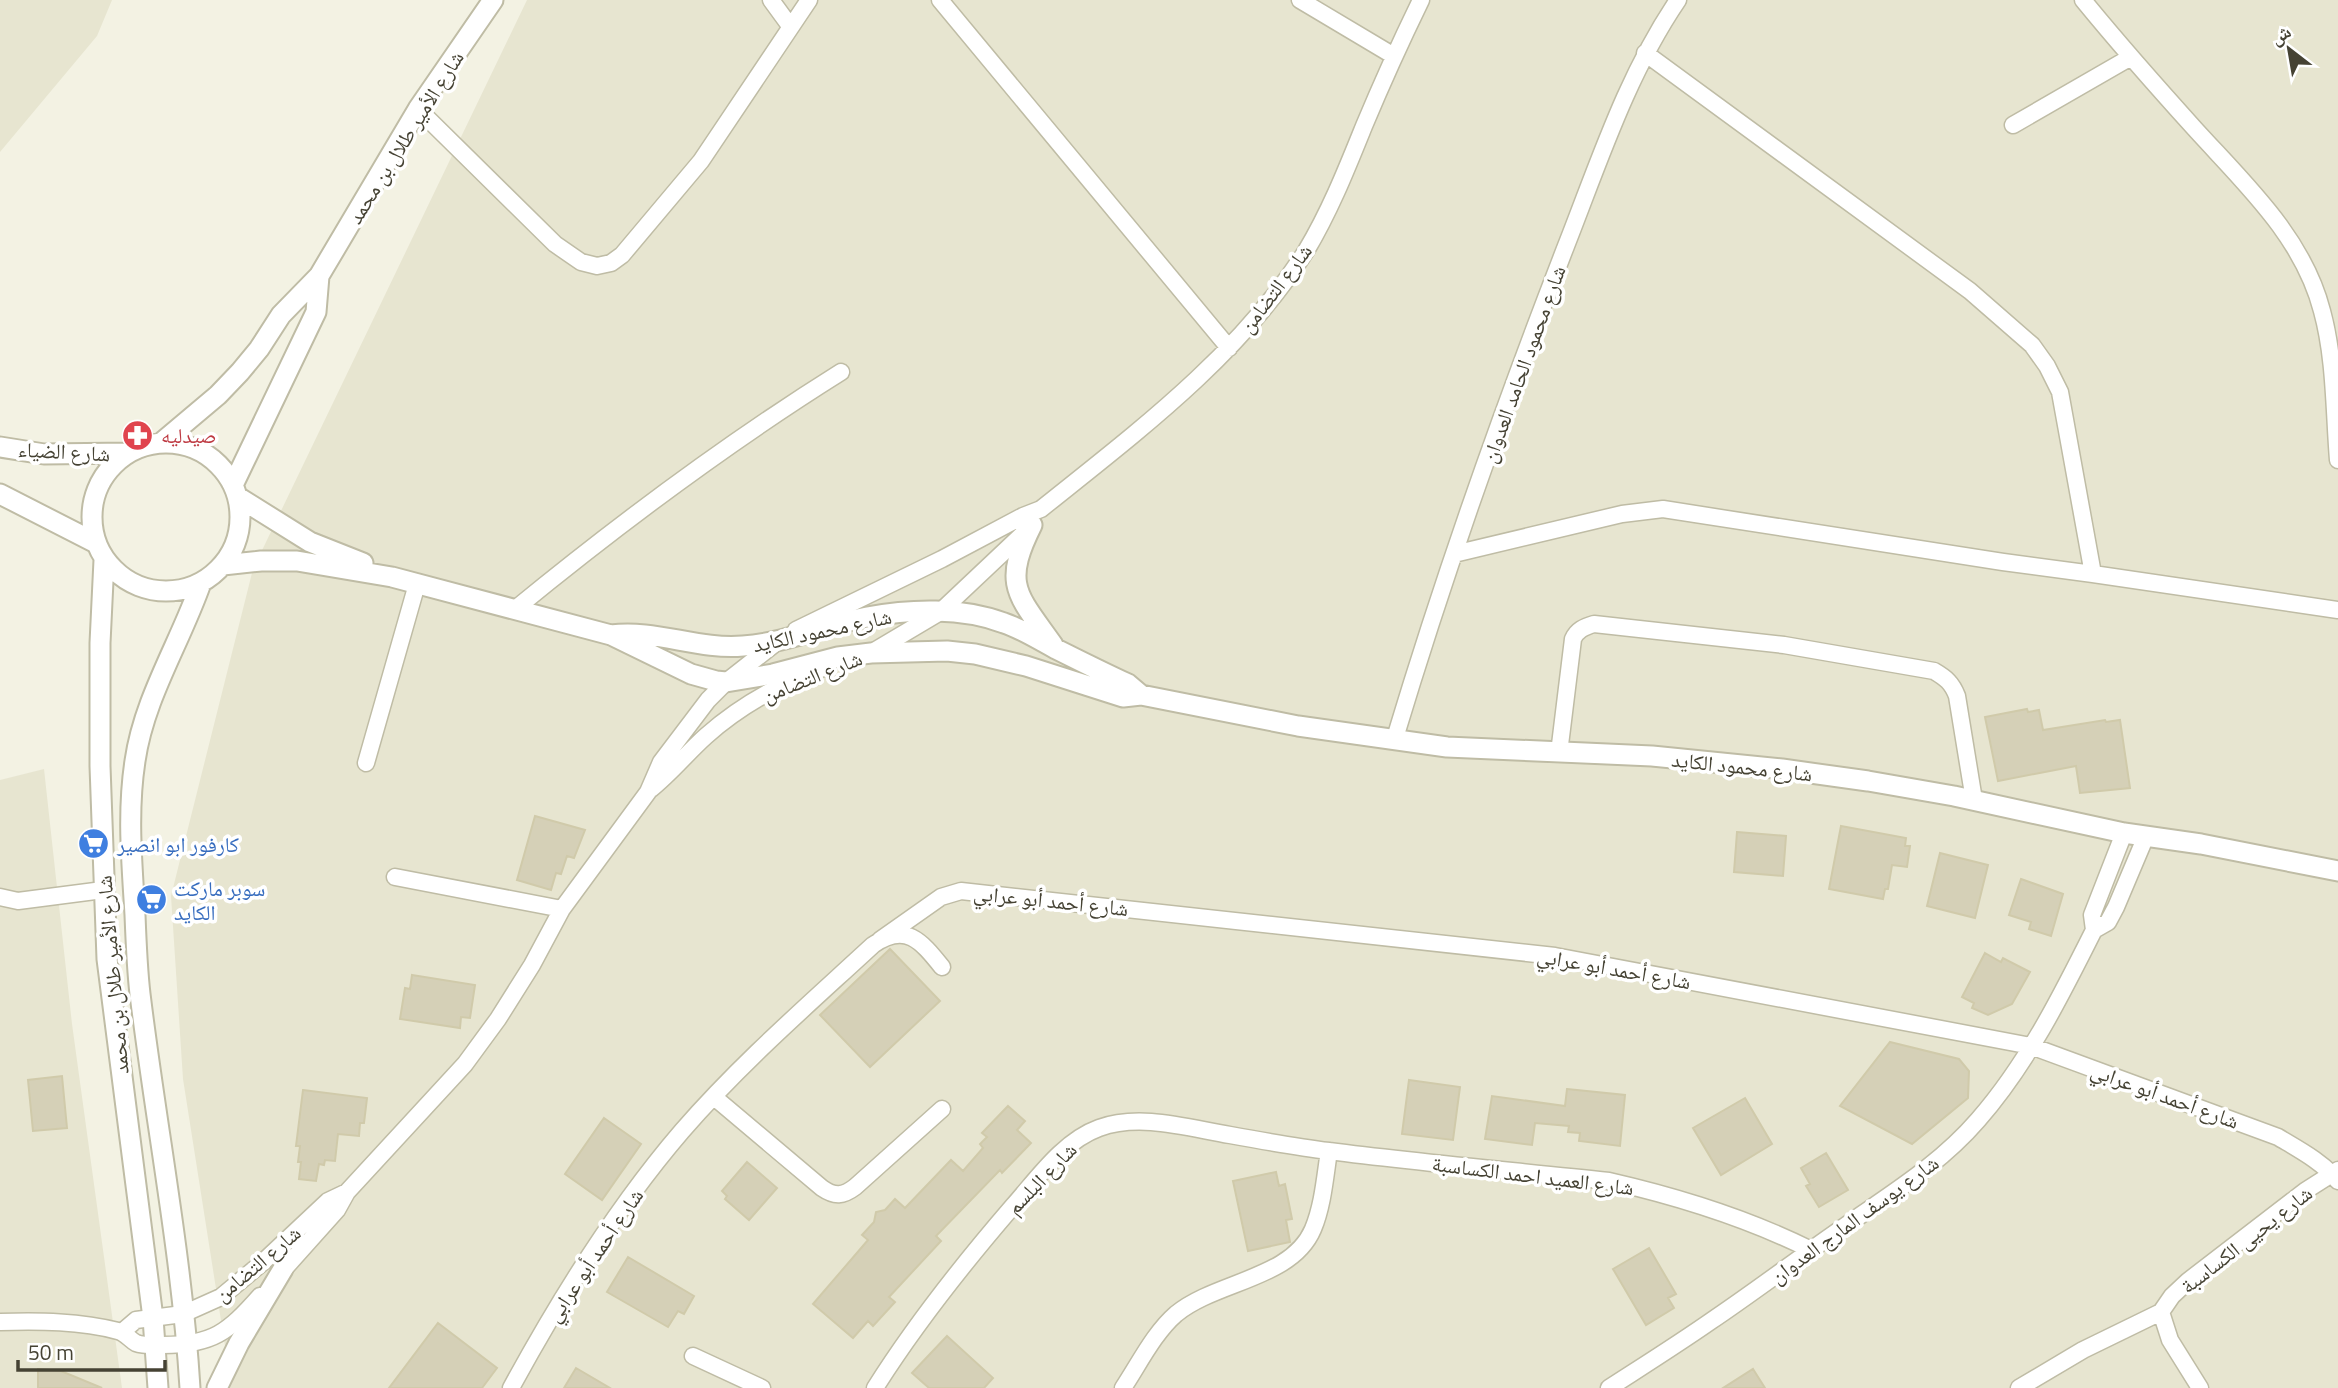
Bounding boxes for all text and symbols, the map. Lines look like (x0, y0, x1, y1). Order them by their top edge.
north arrow (2254, 14, 2324, 84)
text: ش (2264, 16, 2296, 52)
street label: شارع الأمير طلال بن محمد (339, 44, 471, 230)
street label: شارع التضامن (1231, 236, 1319, 340)
street label: شارع محمود الحامد العدوان (1472, 261, 1574, 467)
pharmacy icon: صيدليه (121, 418, 155, 452)
place label: صيدليه (161, 419, 217, 451)
street label: شارع الضياء (17, 433, 111, 469)
street label: شارع محمود الكايد (749, 600, 895, 660)
street label: شارع التضامن (757, 641, 867, 711)
street label: شارع محمود الكايد (1670, 743, 1814, 789)
supermarket icon: كارفور ابو انصير (77, 827, 111, 861)
place label: كارفور ابو انصير (116, 828, 239, 860)
place label: سوبر ماركت الكايد (174, 872, 265, 928)
street label: شارع الأمير طلال بن محمد (87, 874, 137, 1076)
street label: شارع أحمد أبو عرابي (972, 876, 1130, 925)
supermarket icon: سوبر ماركت الكايد (134, 883, 168, 917)
street label: شارع أحمد أبو عرابي (1534, 939, 1693, 999)
street label: شارع أحمد أبو عرابي (2086, 1053, 2244, 1138)
street label: شارع البلسم (998, 1134, 1084, 1222)
street label: شارع العميد احمد الكساسبة (1430, 1147, 1636, 1203)
street label: شارع يوسف المارج العدوان (1763, 1147, 1945, 1291)
street label: شارع يحيى الكساسبة (2173, 1177, 2319, 1301)
street label: شارع أحمد أبو عرابي (537, 1182, 652, 1329)
street label: شارع التضامن (206, 1217, 308, 1309)
scale bar (18, 1328, 164, 1372)
text: 50 m (28, 1336, 74, 1368)

